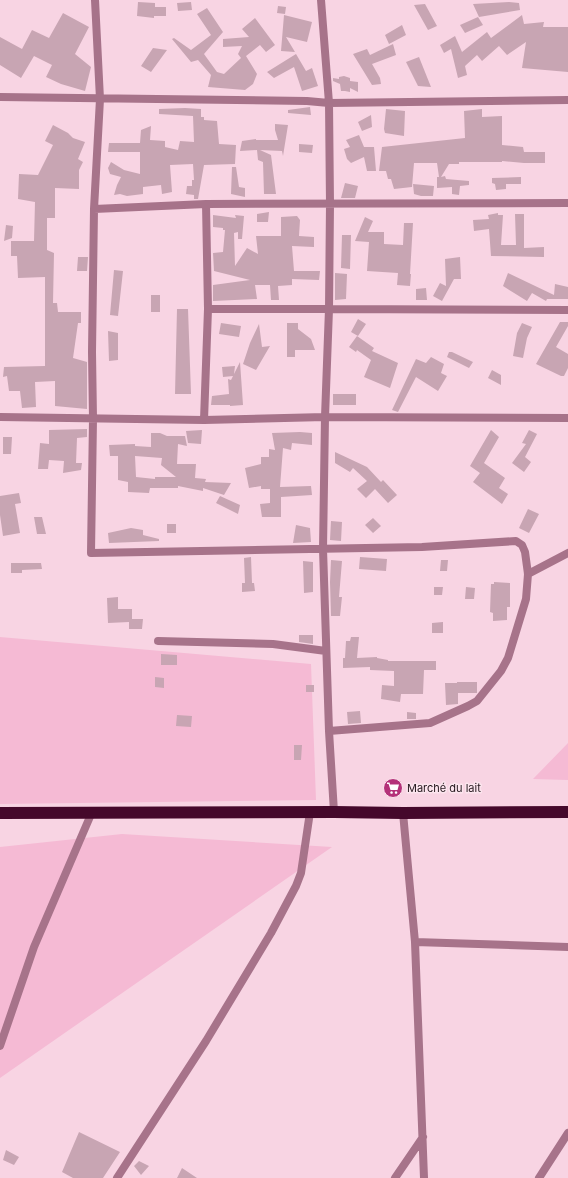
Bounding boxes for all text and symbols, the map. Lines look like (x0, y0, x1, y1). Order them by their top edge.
supermarket icon: Marché du lait (382, 777, 404, 799)
place label: Marché du lait (407, 781, 481, 795)

